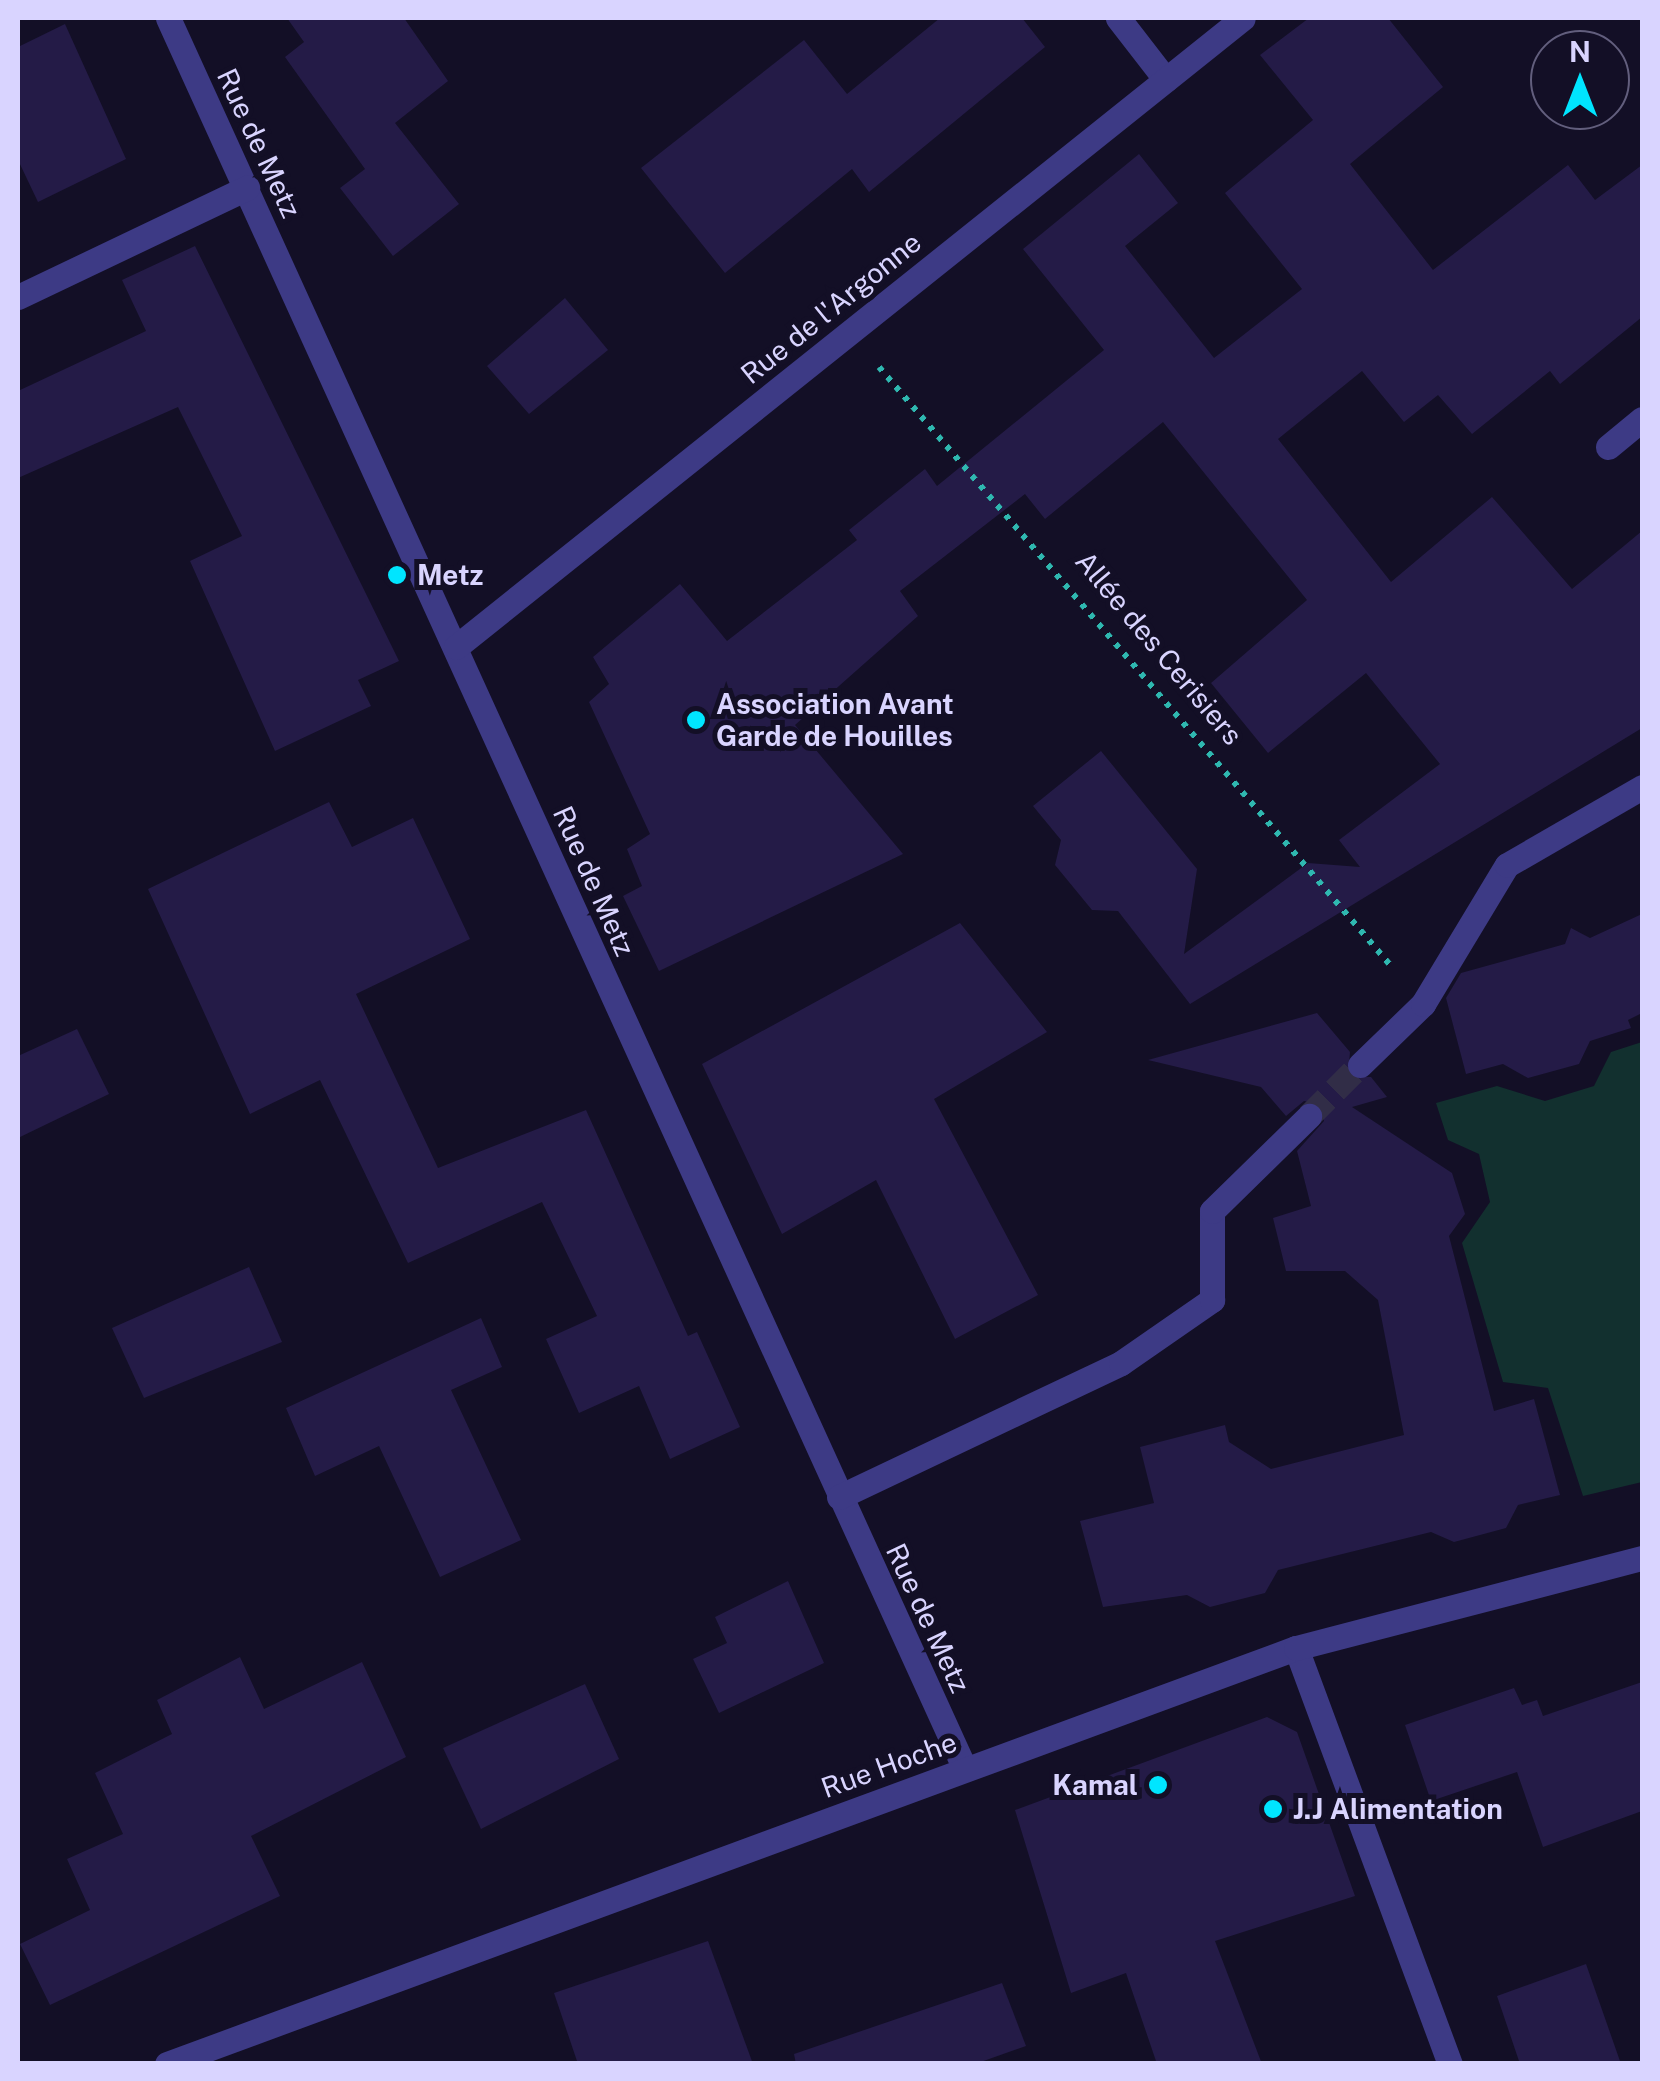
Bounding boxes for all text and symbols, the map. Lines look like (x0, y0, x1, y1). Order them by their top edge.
north arrow (1530, 30, 1630, 130)
text: N (1569, 35, 1591, 68)
street label: Rue de Metz (210, 63, 308, 223)
street label: Rue de l'Argonne (734, 225, 928, 391)
street label: Allée des Cerisiers (1068, 544, 1250, 752)
place label: Metz (417, 558, 483, 592)
marker: Metz (386, 564, 408, 586)
place label: Association Avant Garde de Houilles (716, 687, 954, 753)
marker: Association Avant Garde de Houilles (685, 709, 707, 731)
street label: Rue de Metz (546, 801, 642, 961)
street label: Rue de Metz (879, 1538, 977, 1698)
street label: Rue Hoche (817, 1725, 961, 1805)
place label: Kamal (1052, 1768, 1138, 1802)
marker: Kamal (1147, 1774, 1169, 1796)
place label: J.J Alimentation (1293, 1792, 1503, 1826)
marker: J.J Alimentation (1262, 1798, 1284, 1820)

